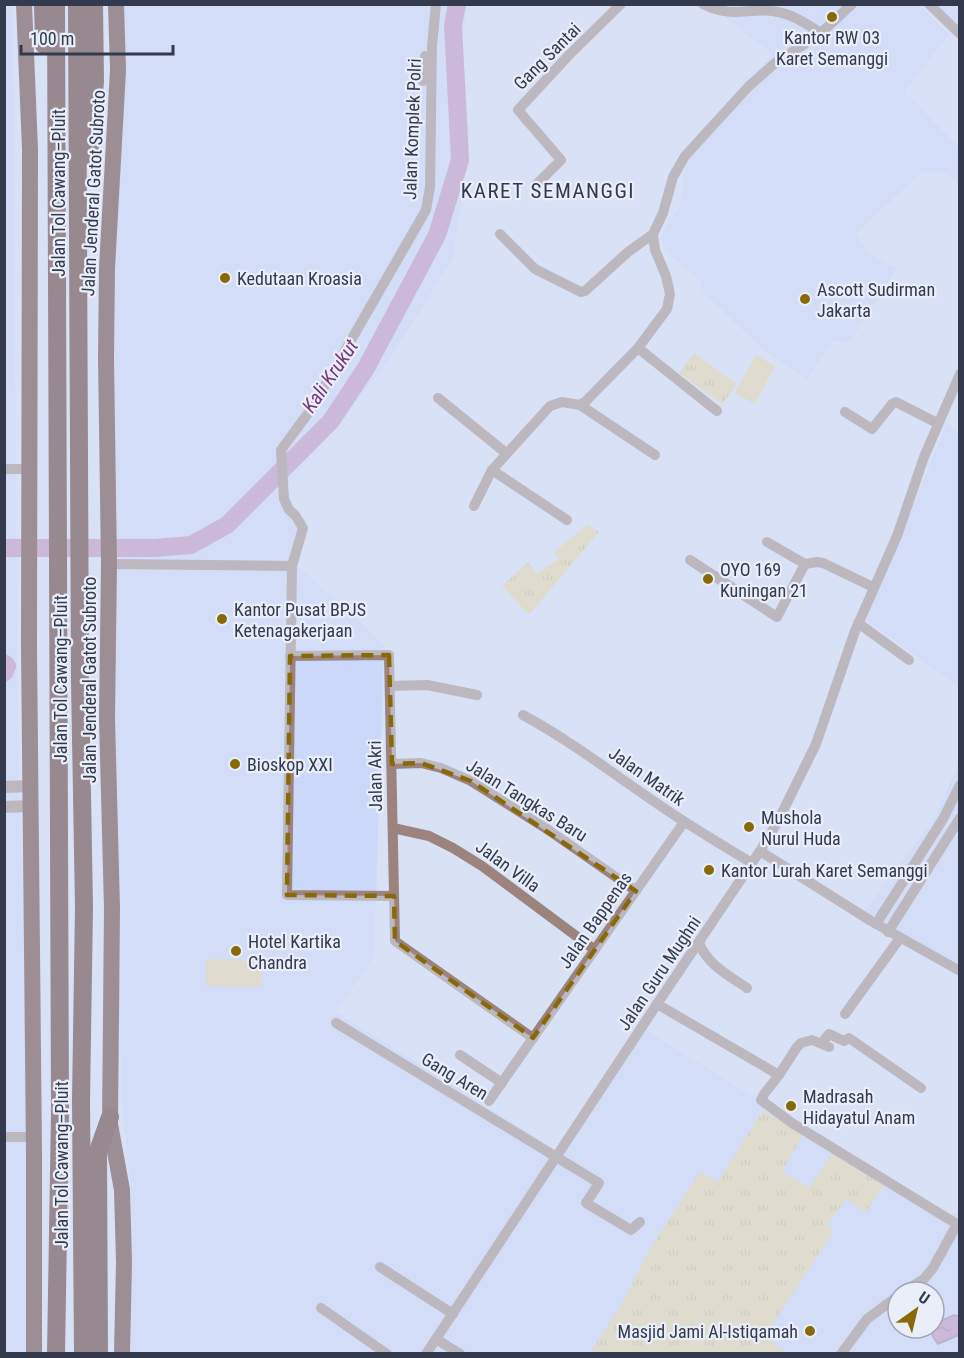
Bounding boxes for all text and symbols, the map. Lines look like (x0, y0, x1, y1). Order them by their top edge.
marker: Kantor RW 03 Karet Semanggi (825, 10, 839, 24)
scale bar (21, 18, 172, 56)
street label: Gang Santai (509, 18, 585, 94)
place label: Kantor RW 03 Karet Semanggi (776, 27, 888, 69)
text: 100 m (30, 28, 74, 49)
street label: Jalan Komplek Polri (399, 58, 425, 200)
street label: Jalan Jenderal Gatot Subroto (77, 89, 109, 297)
street label: Jalan Tol Cawang–Pluit (48, 109, 69, 277)
district label: KARET SEMANGGI (461, 179, 635, 203)
place label: Kedutaan Kroasia (237, 268, 362, 289)
marker: Kedutaan Kroasia (218, 271, 232, 285)
place label: Ascott Sudirman Jakarta (817, 279, 935, 321)
marker: Ascott Sudirman Jakarta (798, 292, 812, 306)
water label: Kali Krukut (297, 335, 363, 417)
place label: OYO 169 Kuningan 21 (720, 559, 808, 601)
marker: OYO 169 Kuningan 21 (701, 572, 715, 586)
street label: Jalan Jenderal Gatot Subroto (79, 577, 100, 783)
street label: Jalan Tol Cawang–Pluit (50, 595, 71, 763)
place label: Kantor Pusat BPJS Ketenagakerjaan (234, 599, 366, 641)
marker: Kantor Pusat BPJS Ketenagakerjaan (215, 612, 229, 626)
street label: Jalan Akri (364, 740, 386, 812)
street label: Jalan Matrik (605, 742, 689, 810)
place label: Bioskop XXI (247, 754, 333, 775)
street label: Jalan Tangkas Baru (463, 754, 591, 846)
marker: Bioskop XXI (228, 757, 242, 771)
place label: Mushola Nurul Huda (761, 807, 841, 849)
marker: Mushola Nurul Huda (742, 820, 756, 834)
street label: Jalan Villa (472, 836, 544, 896)
place label: Kantor Lurah Karet Semanggi (721, 860, 928, 881)
marker: Kantor Lurah Karet Semanggi (702, 863, 716, 877)
street label: Jalan Bappenas (554, 868, 636, 972)
street label: Jalan Guru Mughni (613, 912, 705, 1034)
place label: Hotel Kartika Chandra (248, 931, 341, 973)
marker: Hotel Kartika Chandra (229, 944, 243, 958)
street label: Gang Aren (418, 1048, 492, 1104)
street label: Jalan Tol Cawang–Pluit (51, 1081, 72, 1249)
place label: Madrasah Hidayatul Anam (803, 1086, 915, 1128)
marker: Madrasah Hidayatul Anam (784, 1099, 798, 1113)
north arrow (886, 1280, 946, 1340)
text: U (915, 1288, 933, 1308)
place label: Masjid Jami Al-Istiqamah (618, 1321, 798, 1342)
marker: Masjid Jami Al-Istiqamah (803, 1324, 817, 1338)

